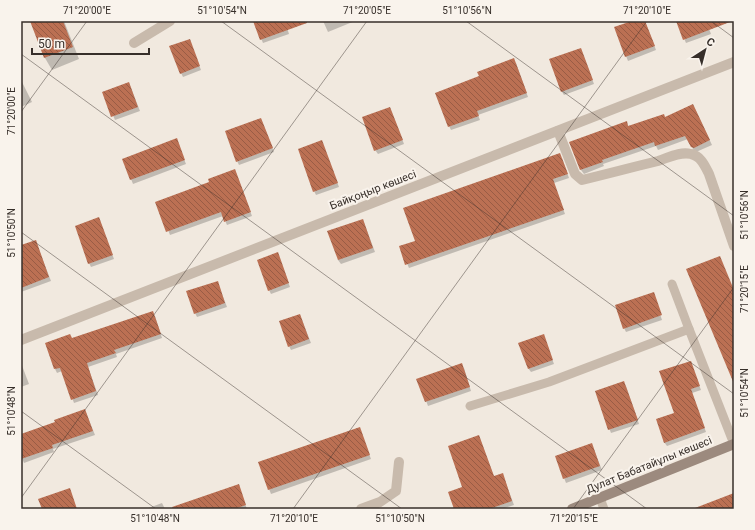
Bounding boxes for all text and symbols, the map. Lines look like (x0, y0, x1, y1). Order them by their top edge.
text: 71°20'00"E (63, 5, 111, 16)
text: 51°10'54"N (197, 5, 247, 16)
text: 71°20'05"E (343, 5, 391, 16)
text: 51°10'56"N (442, 5, 492, 16)
text: 71°20'10"E (623, 5, 671, 16)
scale bar (32, 30, 149, 56)
north arrow (685, 30, 725, 70)
text: С (704, 35, 717, 50)
text: 50 m (38, 37, 65, 51)
text: 71°20'00"E (6, 87, 17, 135)
street label: Байқоңыр көшесі (328, 168, 418, 212)
text: 51°10'56"N (739, 190, 750, 240)
text: 51°10'50"N (6, 208, 17, 258)
text: 71°20'15"E (739, 265, 750, 313)
text: 51°10'54"N (739, 368, 750, 418)
text: 51°10'48"N (6, 386, 17, 436)
street label: Дулат Бабатайұлы көшесі (584, 434, 714, 496)
text: 51°10'48"N (130, 513, 180, 524)
text: 71°20'10"E (270, 513, 318, 524)
text: 51°10'50"N (375, 513, 425, 524)
text: 71°20'15"E (550, 513, 598, 524)

